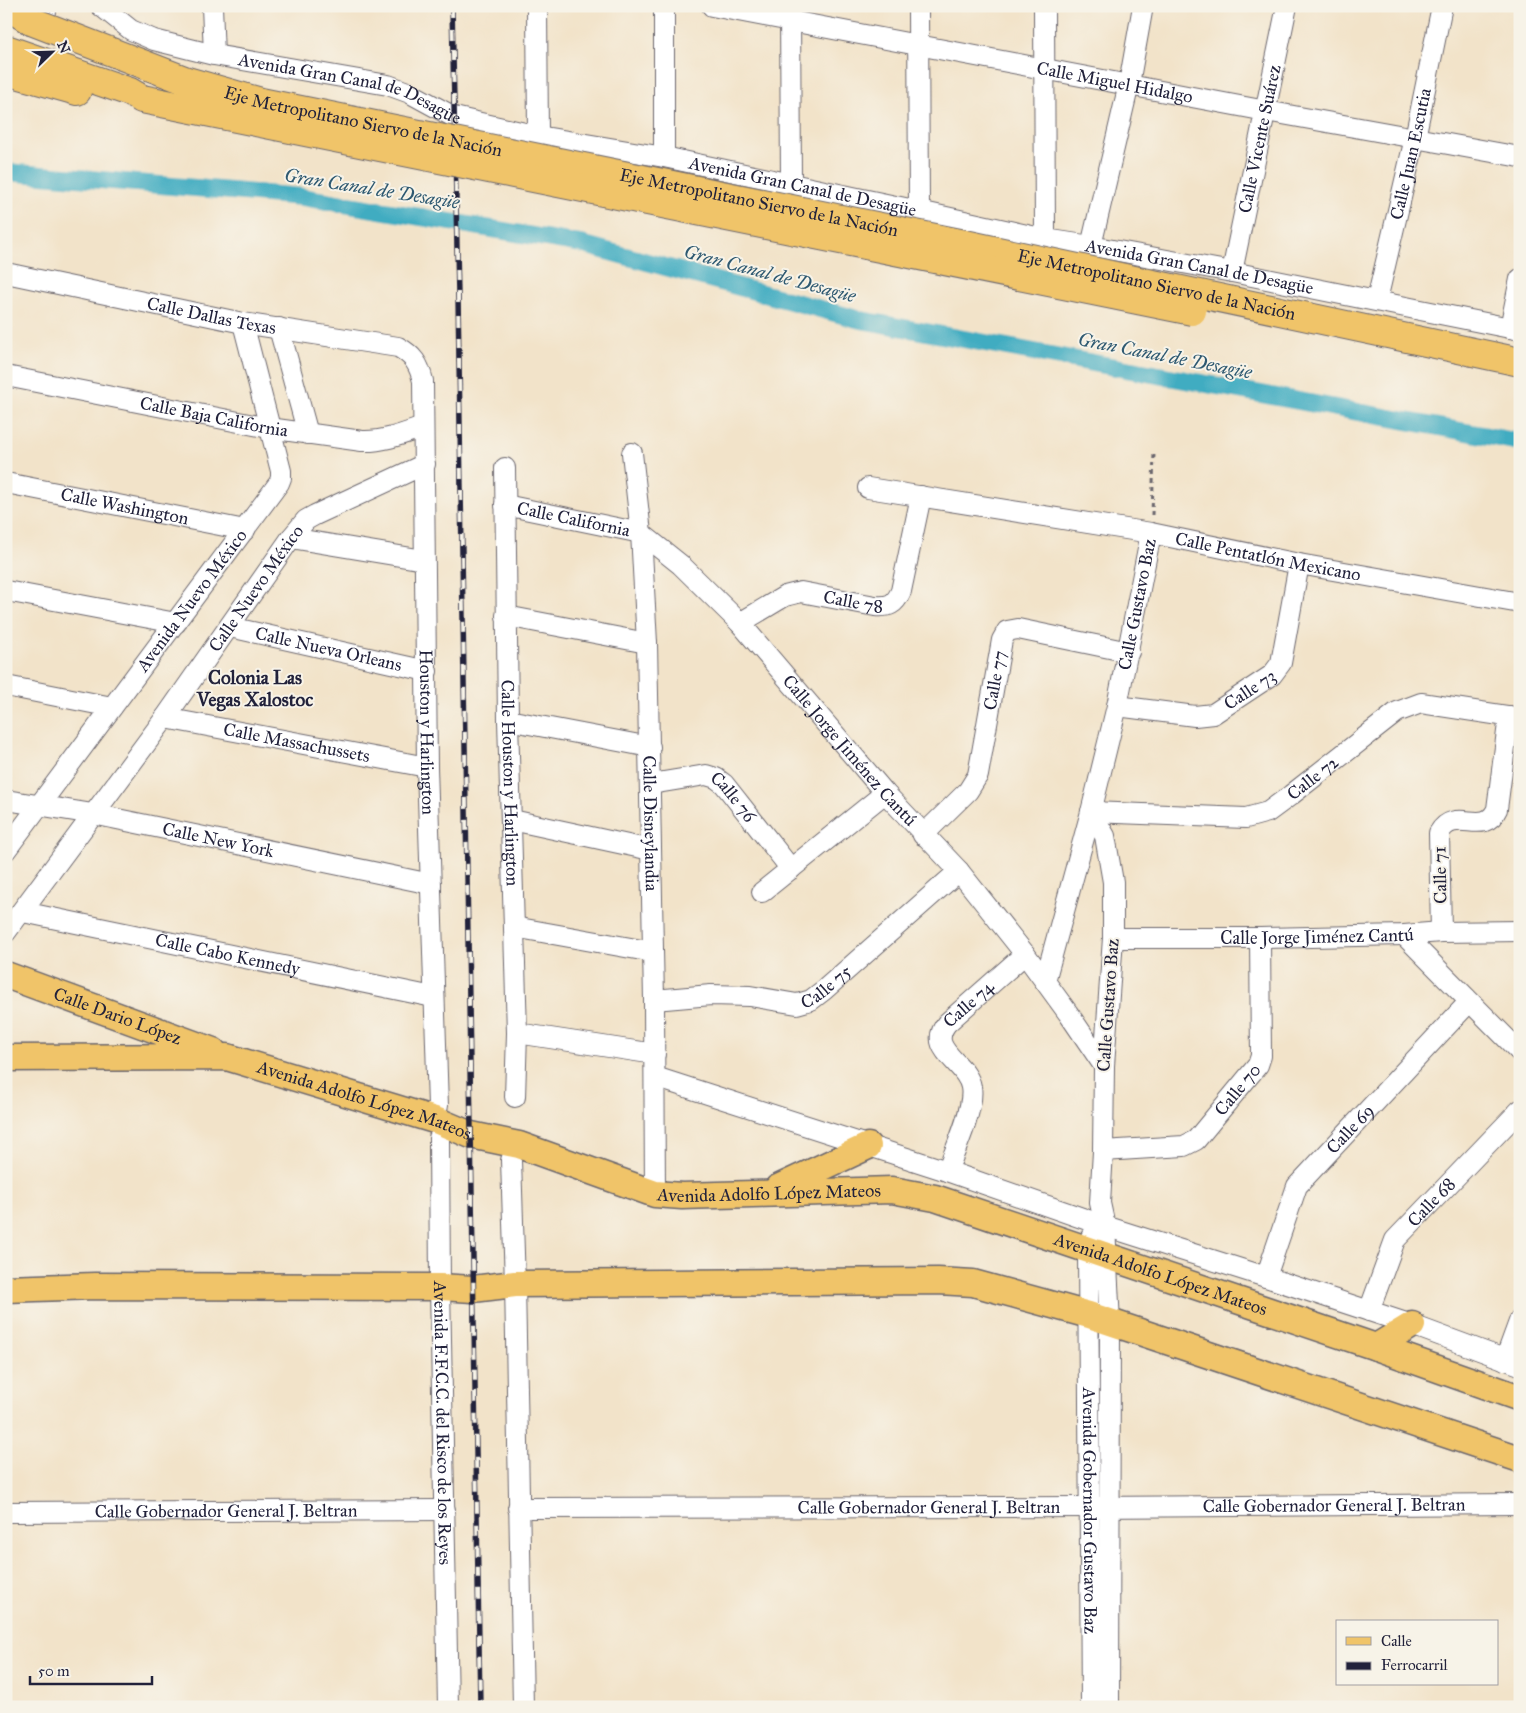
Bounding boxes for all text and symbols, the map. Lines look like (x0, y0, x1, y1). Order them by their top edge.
north arrow (28, 28, 78, 78)
text: N (53, 38, 74, 56)
street label: Avenida Gran Canal de Desagüe (236, 48, 463, 129)
street label: Calle Miguel Hidalgo (1035, 57, 1195, 108)
street label: Calle Vicente Suárez (1233, 63, 1286, 215)
street label: Eje Metropolitano Siervo de la Nación (222, 81, 504, 161)
street label: Calle Juan Escutia (1385, 86, 1436, 222)
street label: Avenida Gran Canal de Desagüe (686, 151, 918, 221)
water label: Gran Canal de Desagüe (283, 163, 462, 214)
street label: Eje Metropolitano Siervo de la Nación (618, 164, 900, 241)
street label: Avenida Gran Canal de Desagüe (1083, 234, 1315, 299)
water label: Gran Canal de Desagüe (682, 239, 859, 308)
street label: Eje Metropolitano Siervo de la Nación (1015, 244, 1298, 325)
street label: Calle Dallas Texas (145, 292, 278, 339)
water label: Gran Canal de Desagüe (1076, 327, 1255, 384)
street label: Calle Baja California (138, 392, 290, 442)
street label: Calle Washington (59, 483, 191, 530)
street label: Calle California (515, 497, 632, 542)
street label: Calle Nuevo México (204, 520, 308, 656)
street label: Avenida Nuevo México (131, 525, 252, 677)
street label: Calle Pentatlón Mexicano (1173, 527, 1363, 586)
street label: Calle Gustavo Baz (1113, 537, 1161, 672)
street label: Calle 78 (822, 585, 883, 617)
street label: Calle Nueva Orleans (253, 622, 404, 676)
street label: Houston y Harlington (415, 649, 440, 815)
street label: Calle 77 (979, 649, 1011, 712)
street label: Calle 73 (1220, 664, 1280, 715)
district label: Colonia Las Vegas Xalostoc (196, 666, 313, 712)
street label: Calle Jorge Jiménez Cantú (778, 670, 922, 831)
street label: Calle Houston y Harlington (497, 680, 524, 887)
street label: Calle Massachussets (222, 718, 372, 767)
street label: Calle 72 (1282, 751, 1343, 805)
street label: Calle Disneylandia (638, 755, 663, 892)
street label: Calle 76 (706, 767, 761, 827)
street label: Calle New York (160, 818, 277, 862)
street label: Calle 71 (1428, 846, 1452, 904)
street label: Calle Jorge Jiménez Cantú (1220, 923, 1415, 950)
street label: Calle Cabo Kennedy (153, 929, 302, 980)
street label: Calle Gustavo Baz (1092, 938, 1124, 1072)
street label: Calle 75 (798, 960, 856, 1013)
street label: Calle 74 (939, 975, 999, 1032)
street label: Calle Dario López (51, 982, 185, 1050)
street label: Avenida Adolfo López Mateos (254, 1056, 475, 1145)
street label: Calle 70 (1210, 1059, 1266, 1120)
street label: Calle 69 (1322, 1100, 1379, 1158)
street label: Calle 68 (1403, 1173, 1460, 1231)
street label: Avenida Adolfo López Mateos (655, 1179, 881, 1207)
street label: Avenida Adolfo López Mateos (1050, 1228, 1270, 1320)
street label: Avenida F.F.C.C. del Risco de los Reyes (429, 1280, 456, 1565)
street label: Avenida Gobernador Gustavo Baz (1078, 1386, 1102, 1634)
street label: Calle Gobernador General J. Beltran (1203, 1493, 1466, 1517)
street label: Calle Gobernador General J. Beltran (798, 1496, 1061, 1519)
street label: Calle Gobernador General J. Beltran (95, 1499, 358, 1523)
legend (1336, 1620, 1498, 1686)
text: Calle (1381, 1632, 1412, 1650)
scale bar (30, 1653, 152, 1685)
text: Ferrocarril (1381, 1656, 1449, 1674)
text: 50 m (38, 1662, 70, 1680)

